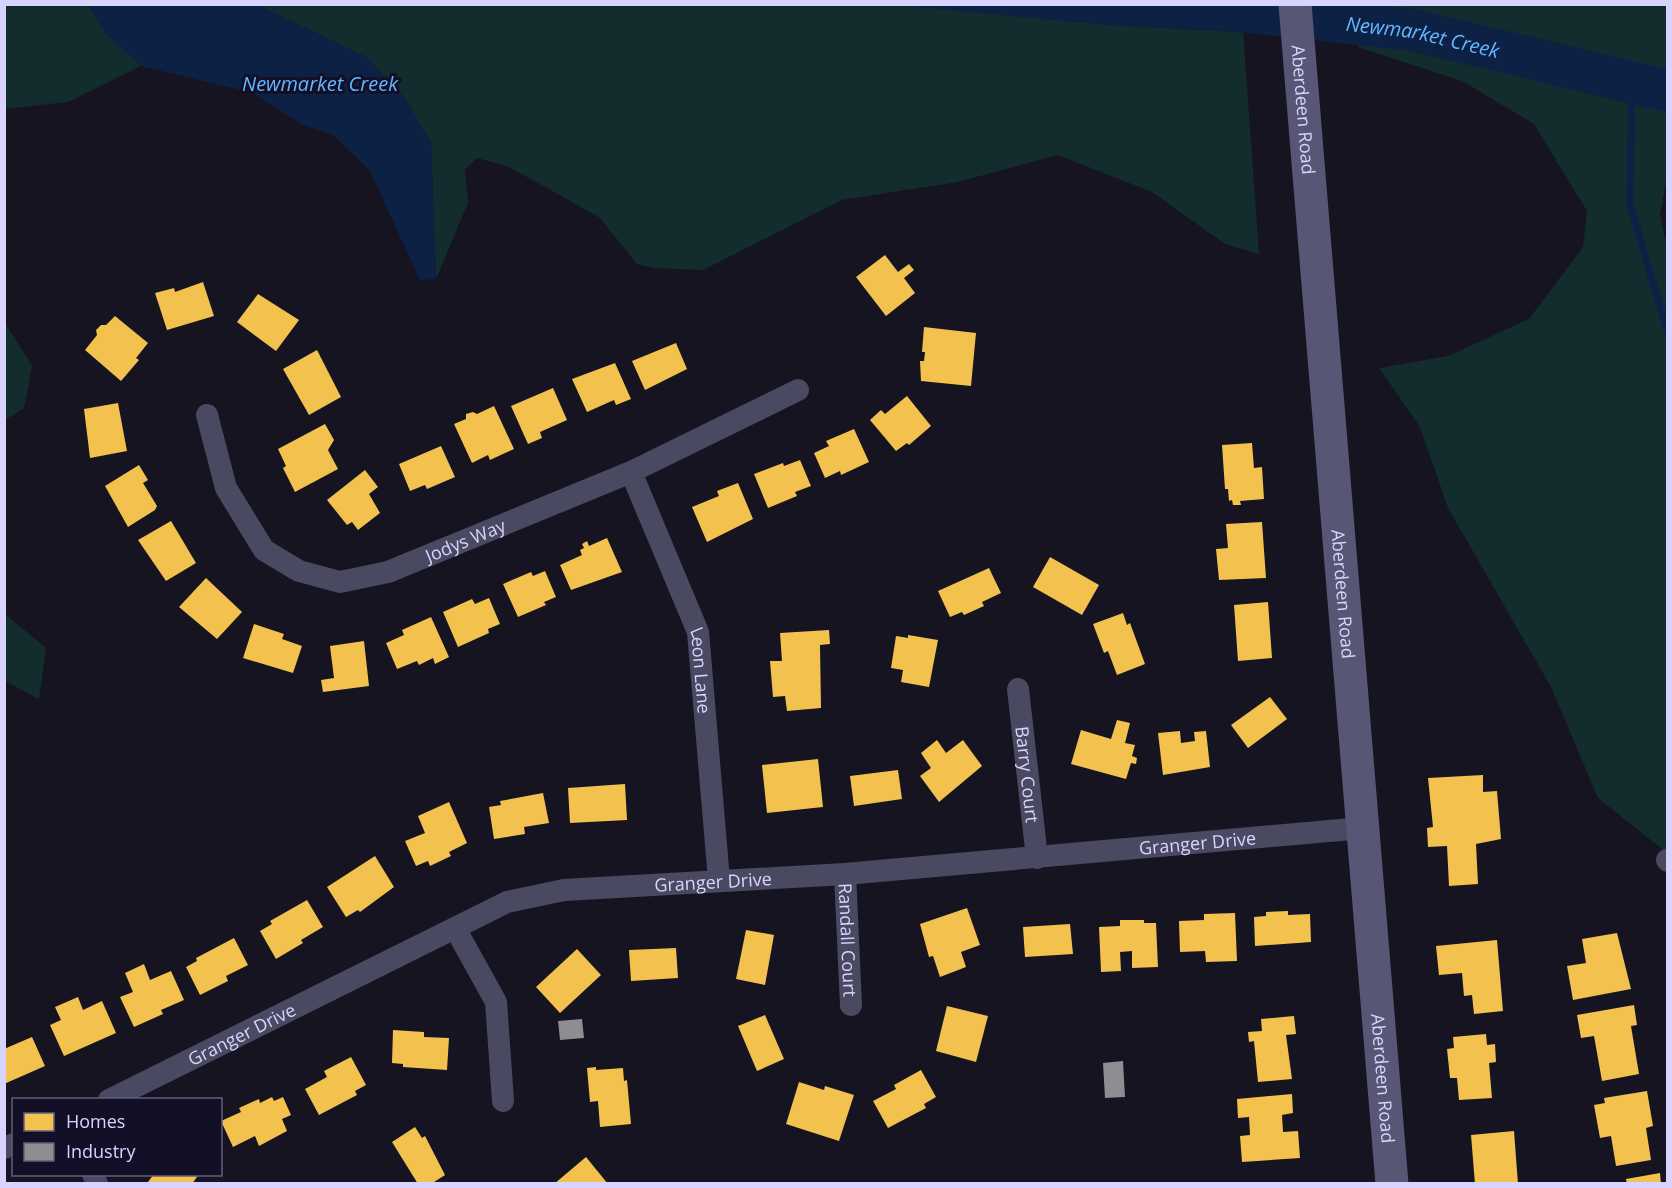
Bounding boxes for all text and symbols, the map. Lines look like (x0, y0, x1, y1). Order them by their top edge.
water label: Newmarket Creek (1345, 9, 1503, 64)
street label: Aberdeen Road (1286, 44, 1321, 175)
water label: Newmarket Creek (242, 70, 399, 97)
street label: Jodys Way (420, 513, 510, 568)
street label: Aberdeen Road (1326, 528, 1361, 660)
street label: Leon Lane (685, 623, 717, 715)
street label: Barry Court (1010, 725, 1045, 824)
street label: Granger Drive (1138, 826, 1257, 860)
street label: Granger Drive (654, 866, 772, 897)
street label: Randall Court (833, 882, 863, 997)
street label: Granger Drive (184, 997, 299, 1071)
street label: Aberdeen Road (1366, 1013, 1401, 1144)
legend (12, 1098, 222, 1176)
text: Homes (66, 1109, 125, 1133)
text: Industry (66, 1139, 136, 1163)

